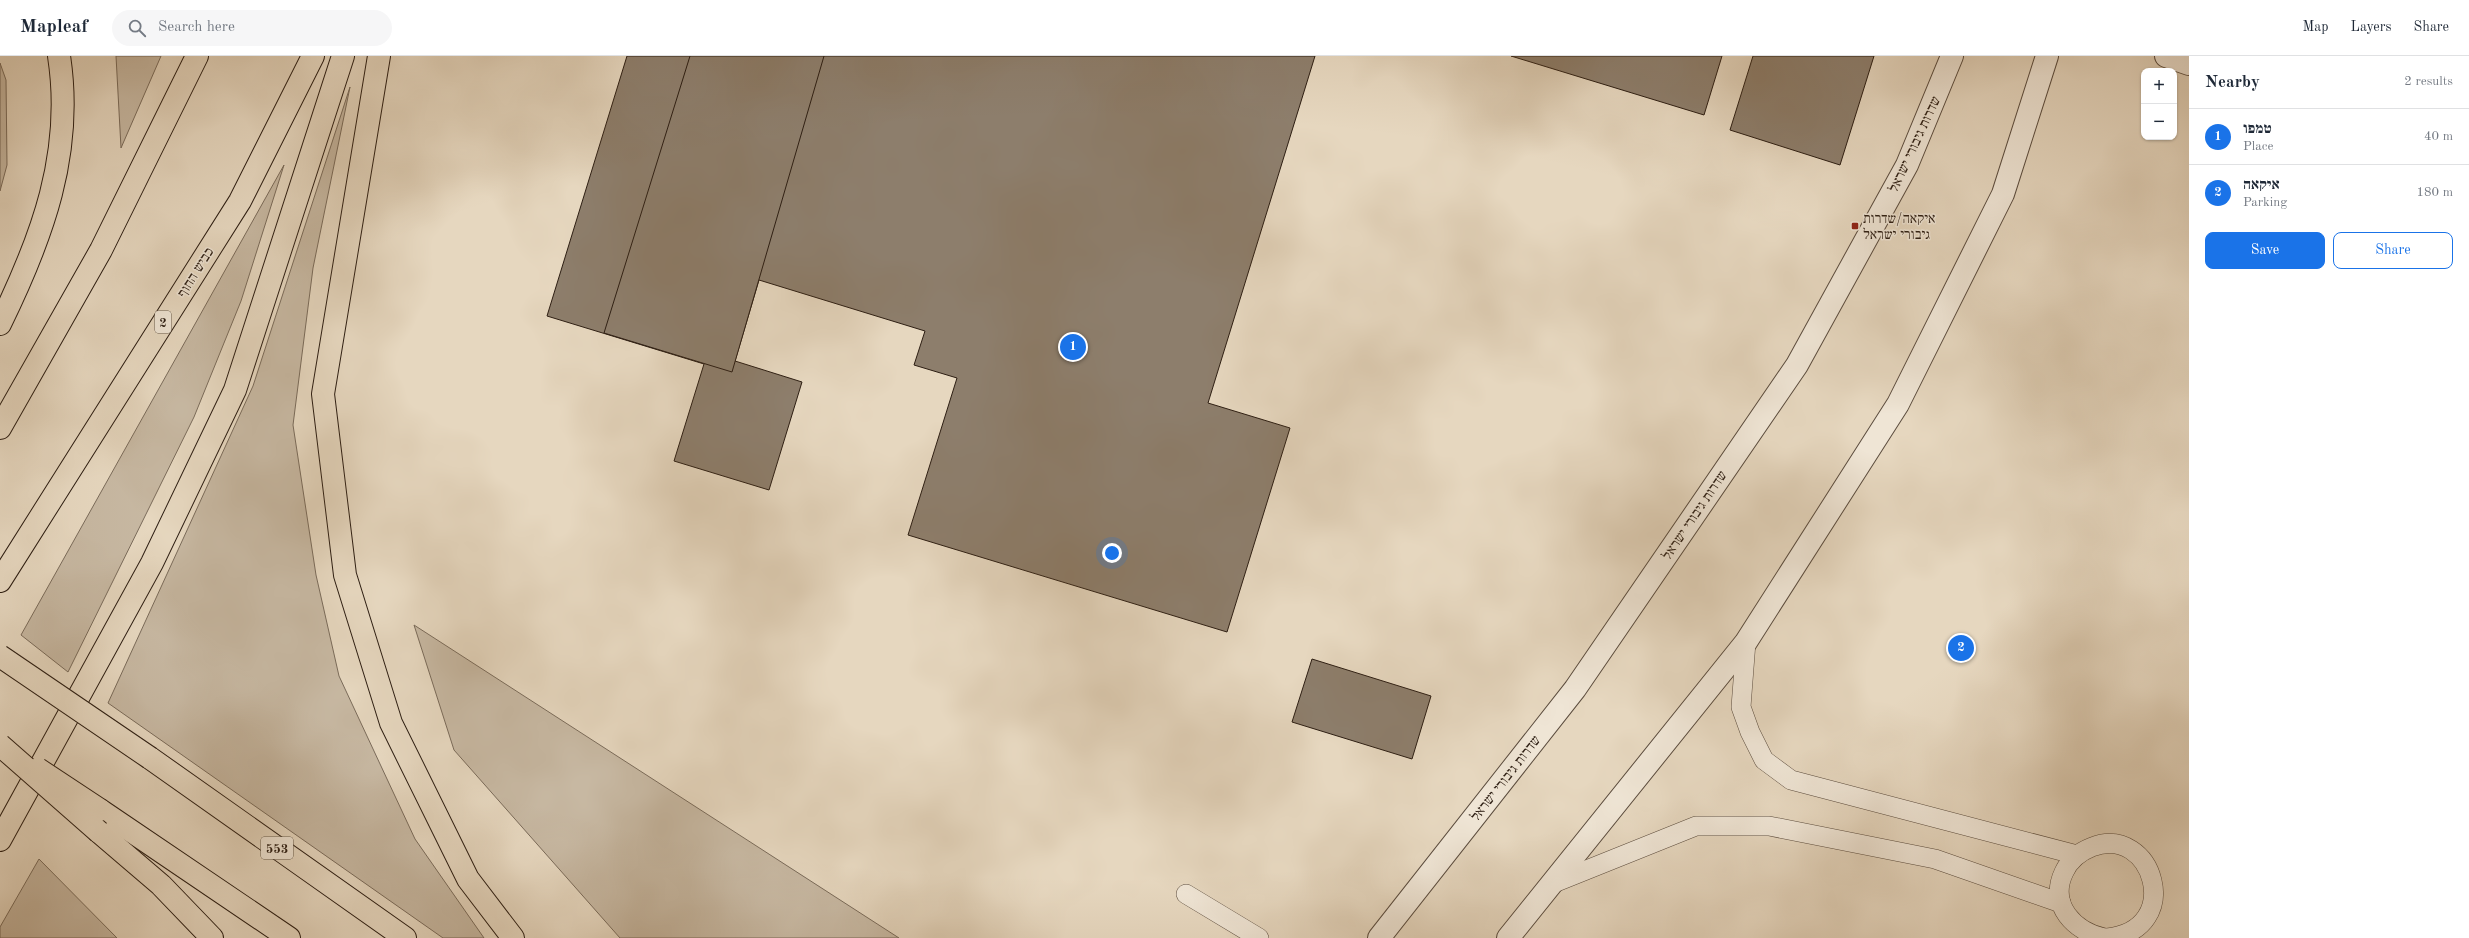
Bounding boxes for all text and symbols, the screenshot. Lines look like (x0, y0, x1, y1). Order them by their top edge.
search box (112, 10, 392, 46)
icon: search (126, 17, 148, 39)
text: Mapleaf (20, 18, 88, 37)
text: Search here (158, 20, 235, 35)
text: Map (2303, 20, 2329, 34)
text: Layers (2351, 20, 2392, 34)
text: Share (2414, 20, 2449, 34)
map controls (2141, 68, 2177, 140)
button: + (2141, 68, 2177, 104)
text: Nearby (2205, 74, 2260, 91)
text: 2 results (2404, 75, 2453, 88)
street label: שדרות גיבורי ישראל (1886, 94, 1943, 195)
button: − (2141, 104, 2177, 140)
text: טמפו (2243, 122, 2272, 137)
text: 1 (2214, 130, 2222, 143)
text: 40 m (2424, 130, 2453, 143)
text: Place (2243, 140, 2273, 153)
text: איקאה (2243, 178, 2280, 193)
text: 2 (2214, 186, 2222, 199)
text: 180 m (2416, 186, 2453, 199)
text: Parking (2243, 196, 2287, 209)
place label: איקאה/שדרות גיבורי ישראל (1863, 212, 1936, 242)
marker: איקאה/שדרות גיבורי ישראל (1850, 221, 1860, 231)
button: Save (2205, 232, 2325, 269)
button: Share (2333, 232, 2453, 269)
street label: כביש החוף (175, 245, 216, 300)
road number: 2 (155, 311, 171, 333)
pin: 1 (1060, 332, 1086, 362)
street label: שדרות גיבורי ישראל (1659, 468, 1730, 563)
your location (1102, 543, 1122, 563)
pin: 2 (1948, 633, 1974, 663)
street label: שדרות גיבורי ישראל (1467, 732, 1544, 824)
road number: 553 (261, 837, 293, 859)

